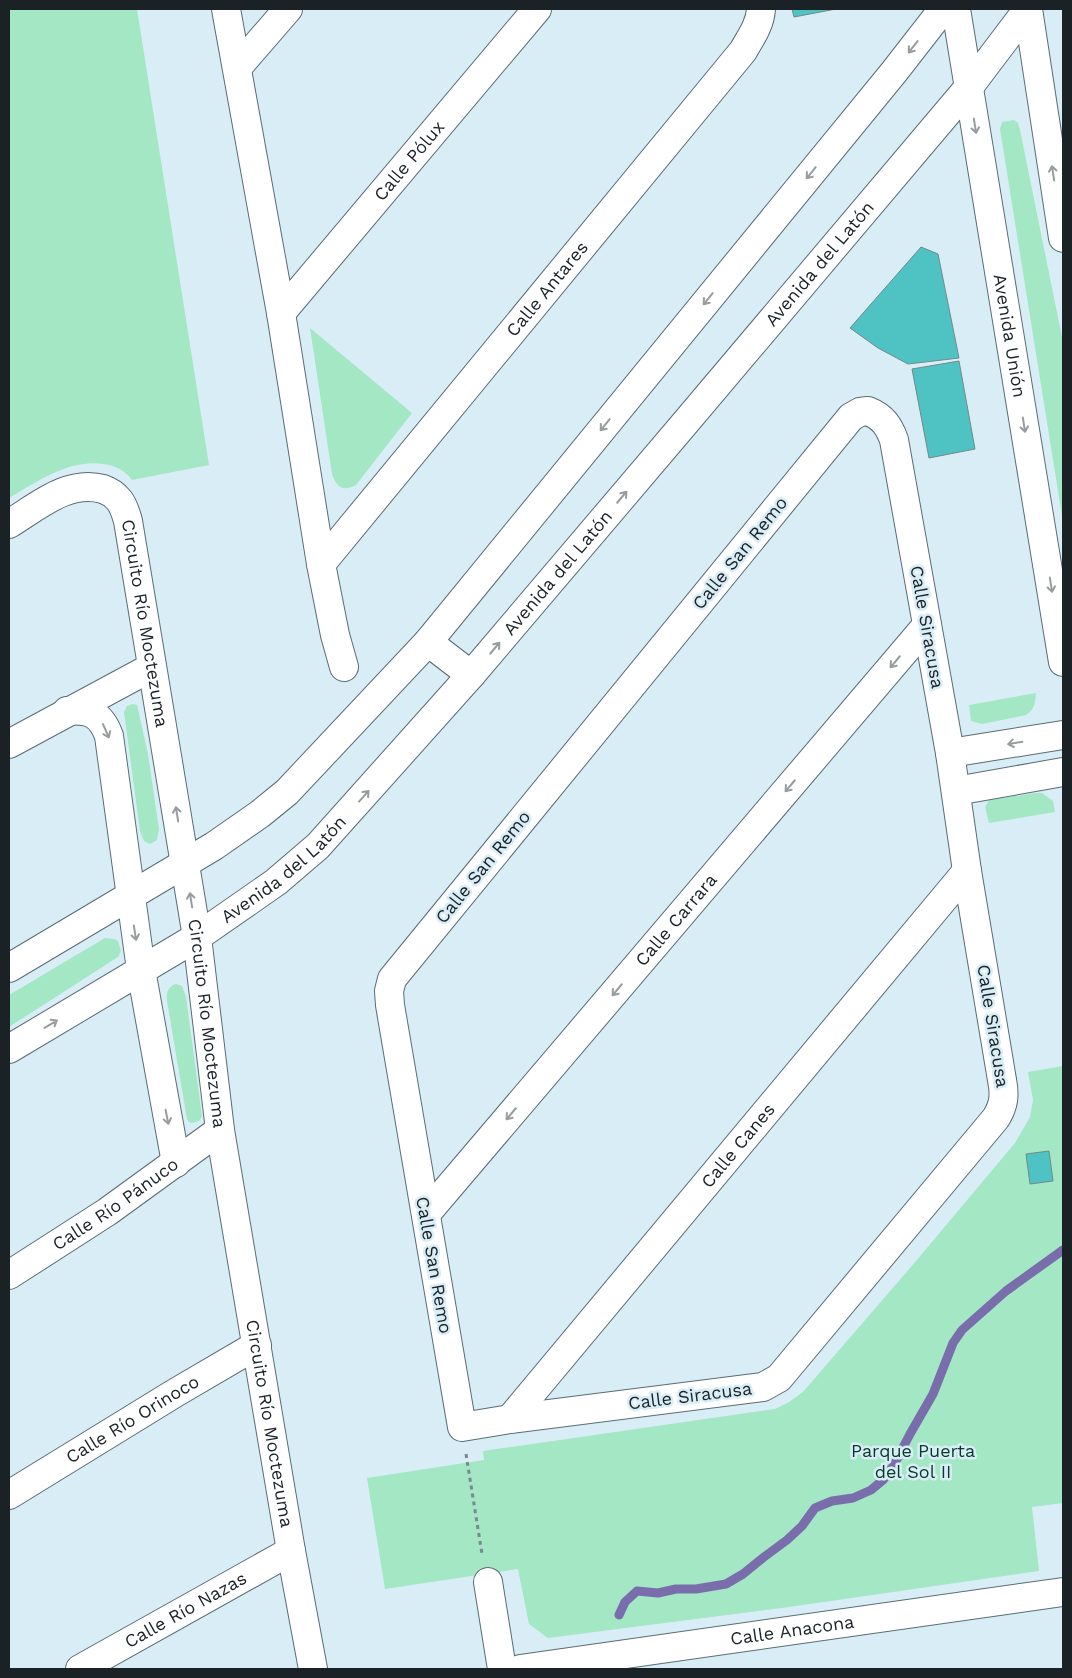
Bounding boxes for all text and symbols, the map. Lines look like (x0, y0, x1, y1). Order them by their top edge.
one-way arrow (908, 40, 919, 53)
street label: Calle Pólux (369, 116, 448, 205)
one-way arrow (970, 118, 980, 134)
one-way arrow (1047, 165, 1057, 181)
one-way arrow (805, 167, 816, 180)
street label: Avenida del Latón (761, 197, 878, 330)
street label: Calle Antares (501, 237, 592, 341)
street label: Avenida Unión (990, 272, 1030, 399)
one-way arrow (703, 292, 714, 305)
one-way arrow (1020, 416, 1030, 432)
one-way arrow (600, 418, 611, 431)
one-way arrow (617, 491, 628, 504)
street label: Calle San Remo (688, 492, 791, 613)
street label: Avenida del Latón (499, 506, 616, 639)
street label: Circuito Río Moctezuma (118, 518, 173, 729)
street label: Calle Siracusa (906, 564, 949, 690)
one-way arrow (1046, 576, 1056, 592)
one-way arrow (489, 642, 500, 655)
one-way arrow (890, 655, 901, 668)
one-way arrow (101, 723, 111, 738)
one-way arrow (1007, 738, 1023, 748)
one-way arrow (785, 779, 796, 792)
one-way arrow (358, 789, 370, 802)
street label: Calle San Remo (431, 806, 534, 927)
one-way arrow (172, 807, 182, 823)
street label: Avenida del Latón (217, 811, 350, 927)
street label: Calle Carrara (631, 869, 721, 970)
one-way arrow (186, 892, 196, 908)
street label: Circuito Río Moctezuma (184, 917, 231, 1129)
one-way arrow (130, 925, 140, 941)
street label: Calle Siracusa (973, 963, 1014, 1089)
one-way arrow (611, 983, 622, 996)
one-way arrow (43, 1019, 57, 1029)
street label: Calle Canes (696, 1099, 779, 1192)
one-way arrow (506, 1107, 517, 1120)
one-way arrow (163, 1108, 173, 1124)
street label: Calle Río Pánuco (48, 1153, 182, 1254)
street label: Calle San Remo (412, 1195, 457, 1335)
street label: Circuito Río Moctezuma (242, 1318, 298, 1529)
street label: Calle Río Orinoco (62, 1370, 203, 1467)
street label: Calle Siracusa (627, 1377, 753, 1414)
park label: Parque Puerta del Sol II (851, 1440, 975, 1482)
street label: Calle Río Nazas (121, 1567, 250, 1652)
street label: Calle Anacona (729, 1611, 856, 1649)

